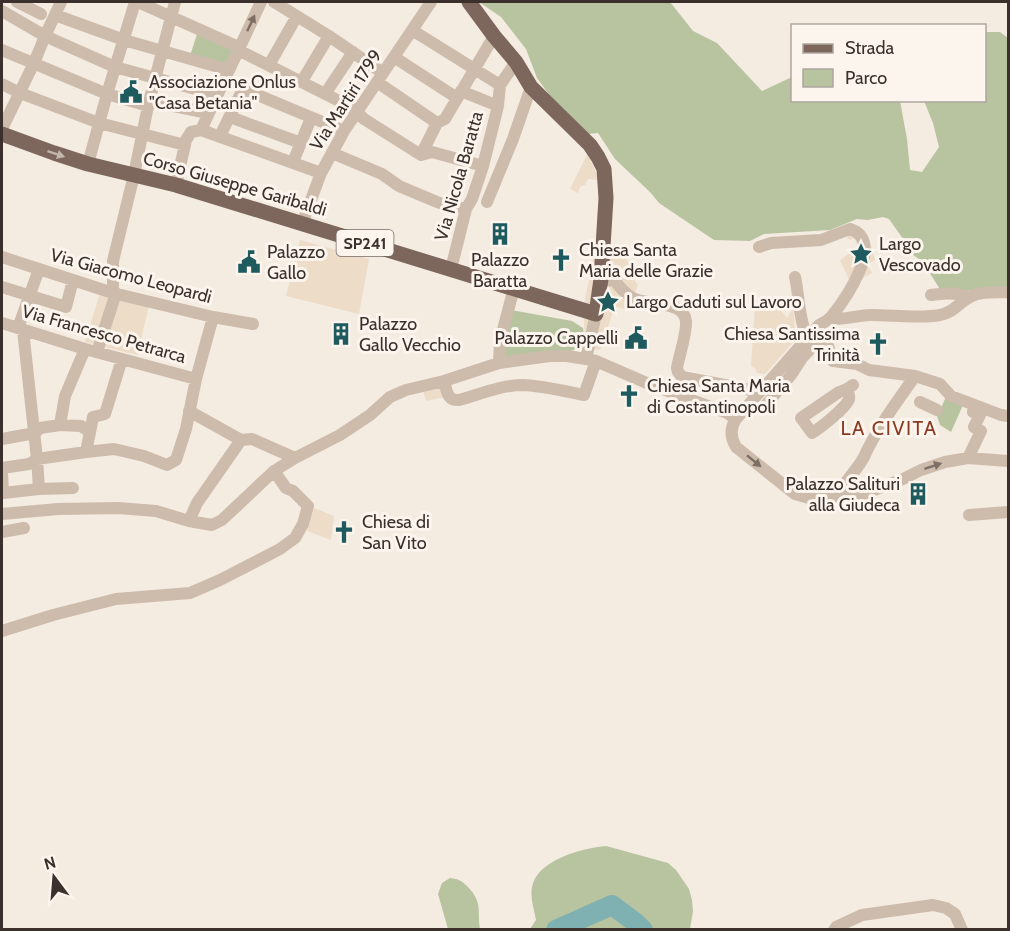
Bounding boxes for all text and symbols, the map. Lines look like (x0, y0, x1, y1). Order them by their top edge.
one-way arrow (246, 14, 255, 31)
legend (791, 24, 986, 102)
text: Strada (845, 37, 895, 59)
street label: Via Martiri 1799 (305, 45, 387, 155)
text: Parco (845, 67, 887, 89)
place label: Associazione Onlus "Casa Betania" (149, 71, 296, 114)
public building icon: Associazione Onlus "Casa Betania" (118, 79, 144, 105)
street label: Via Nicola Baratta (430, 108, 488, 243)
street label: Corso Giuseppe Garibaldi (141, 147, 329, 221)
one-way arrow (48, 150, 66, 159)
building icon: Palazzo Baratta (487, 221, 513, 247)
road number: SP241 (336, 230, 394, 256)
place label: Largo Vescovado (879, 233, 961, 276)
place label: Chiesa Santa Maria delle Grazie (579, 239, 713, 282)
place label: Palazzo Gallo (267, 241, 325, 284)
place icon: Largo Vescovado (848, 241, 874, 267)
street label: Via Giacomo Leopardi (48, 244, 214, 308)
church icon: Chiesa Santa Maria delle Grazie (548, 247, 574, 273)
public building icon: Palazzo Gallo (236, 249, 262, 275)
place label: Palazzo Baratta (471, 249, 529, 292)
place icon: Largo Caduti sul Lavoro (595, 289, 621, 315)
place label: Largo Caduti sul Lavoro (626, 291, 802, 313)
street label: Via Francesco Petrarca (19, 300, 189, 368)
place label: Palazzo Gallo Vecchio (359, 313, 461, 356)
building icon: Palazzo Gallo Vecchio (328, 321, 354, 347)
place label: Chiesa Santissima Trinità (724, 323, 860, 366)
public building icon: Palazzo Cappelli (623, 325, 649, 351)
place label: Palazzo Cappelli (494, 327, 618, 349)
church icon: Chiesa Santissima Trinità (865, 331, 891, 357)
place label: Chiesa Santa Maria di Costantinopoli (647, 375, 790, 418)
church icon: Chiesa Santa Maria di Costantinopoli (616, 383, 642, 409)
district label: LA CIVITA (841, 416, 937, 440)
one-way arrow (746, 455, 762, 468)
one-way arrow (924, 460, 942, 470)
place label: Palazzo Salituri alla Giudeca (786, 473, 900, 516)
building icon: Palazzo Salituri alla Giudeca (905, 481, 931, 507)
place label: Chiesa di San Vito (362, 511, 430, 554)
church icon: Chiesa di San Vito (331, 519, 357, 545)
north arrow (24, 847, 84, 907)
text: N (42, 852, 58, 874)

